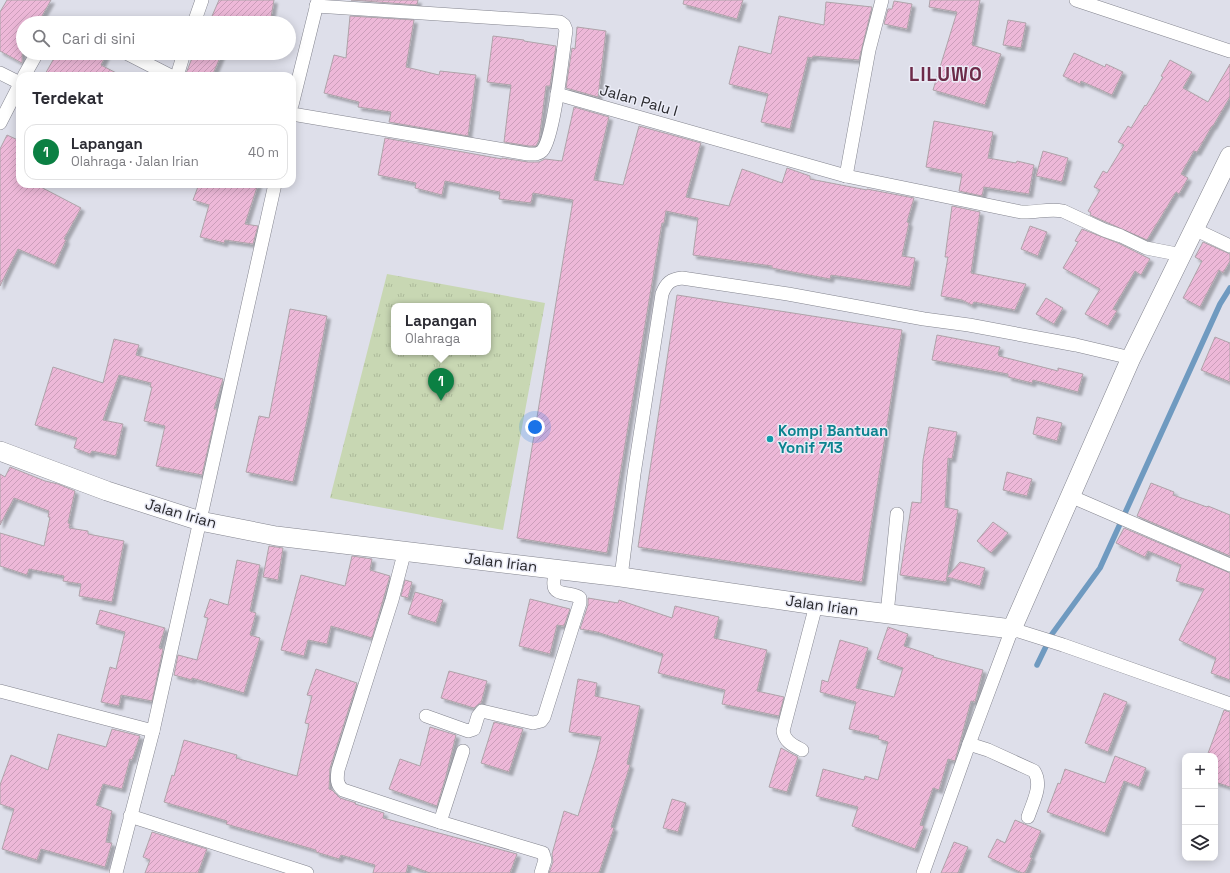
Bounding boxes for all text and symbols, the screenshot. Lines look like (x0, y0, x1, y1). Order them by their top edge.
search box (16, 16, 296, 60)
icon: search (30, 27, 52, 49)
text: Cari di sini (62, 29, 135, 48)
district label: LILUWO (909, 62, 983, 87)
street label: Jalan Palu I (598, 80, 680, 120)
text: Terdekat (32, 87, 104, 109)
text: Lapangan (71, 134, 143, 153)
text: 1 (43, 144, 49, 161)
text: 40 m (248, 144, 279, 161)
text: Olahraga · Jalan Irian (71, 153, 199, 170)
popup (391, 303, 491, 355)
text: Lapangan (405, 311, 477, 330)
text: Olahraga (405, 330, 460, 347)
pin: 1 (428, 368, 454, 401)
your location (525, 417, 545, 437)
place label: Kompi Bantuan Yonif 713 (778, 421, 888, 457)
marker: Kompi Bantuan Yonif 713 (765, 434, 775, 444)
street label: Jalan Irian (143, 494, 219, 532)
street label: Jalan Irian (463, 548, 539, 576)
street label: Jalan Irian (784, 590, 860, 620)
map controls (1182, 753, 1218, 861)
button: + (1182, 753, 1218, 789)
button: − (1182, 789, 1218, 825)
button: layers (1182, 825, 1218, 861)

